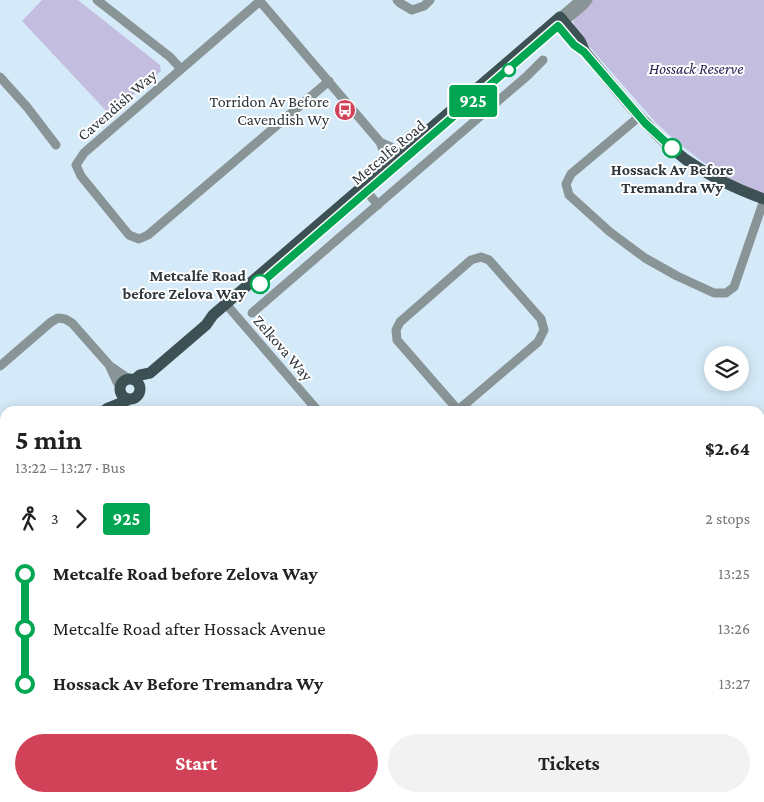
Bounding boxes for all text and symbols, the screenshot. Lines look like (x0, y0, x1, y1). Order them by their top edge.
park label: Hossack Reserve (649, 60, 743, 77)
unlabelled marker (502, 63, 516, 77)
street label: Cavendish Way (74, 66, 161, 145)
line badge: 925 (444, 85, 502, 117)
text: 925 (459, 91, 487, 111)
place label: Torridon Av Before Cavendish Wy (210, 93, 330, 129)
bus stop icon: Torridon Av Before Cavendish Wy (333, 98, 357, 122)
street label: Metcalfe Road (348, 116, 429, 188)
marker: Hossack Av Before Tremandra Wy (662, 138, 682, 158)
place label: Hossack Av Before Tremandra Wy (611, 161, 734, 196)
place label: Metcalfe Road before Zelova Way (122, 267, 246, 302)
marker: Metcalfe Road before Zelova Way (250, 274, 270, 294)
street label: Zelkova Way (249, 312, 317, 385)
map controls (704, 346, 749, 391)
button: layers (704, 346, 749, 391)
text: 5 min (15, 424, 82, 455)
text: $2.64 (705, 438, 750, 459)
text: 13:22 – 13:27 · Bus (15, 459, 125, 476)
icon: walk (15, 505, 43, 533)
icon: forward (67, 505, 95, 533)
text: 925 (113, 509, 140, 529)
text: 3 (51, 510, 59, 527)
text: 2 stops (705, 510, 750, 527)
text: Metcalfe Road before Zelova Way (53, 563, 318, 584)
text: 13:25 (718, 565, 750, 582)
text: Metcalfe Road after Hossack Avenue (53, 618, 326, 639)
text: 13:26 (718, 620, 750, 637)
text: Hossack Av Before Tremandra Wy (53, 673, 323, 694)
text: 13:27 (719, 675, 750, 692)
button: Start (15, 734, 378, 792)
button: Tickets (388, 734, 750, 792)

